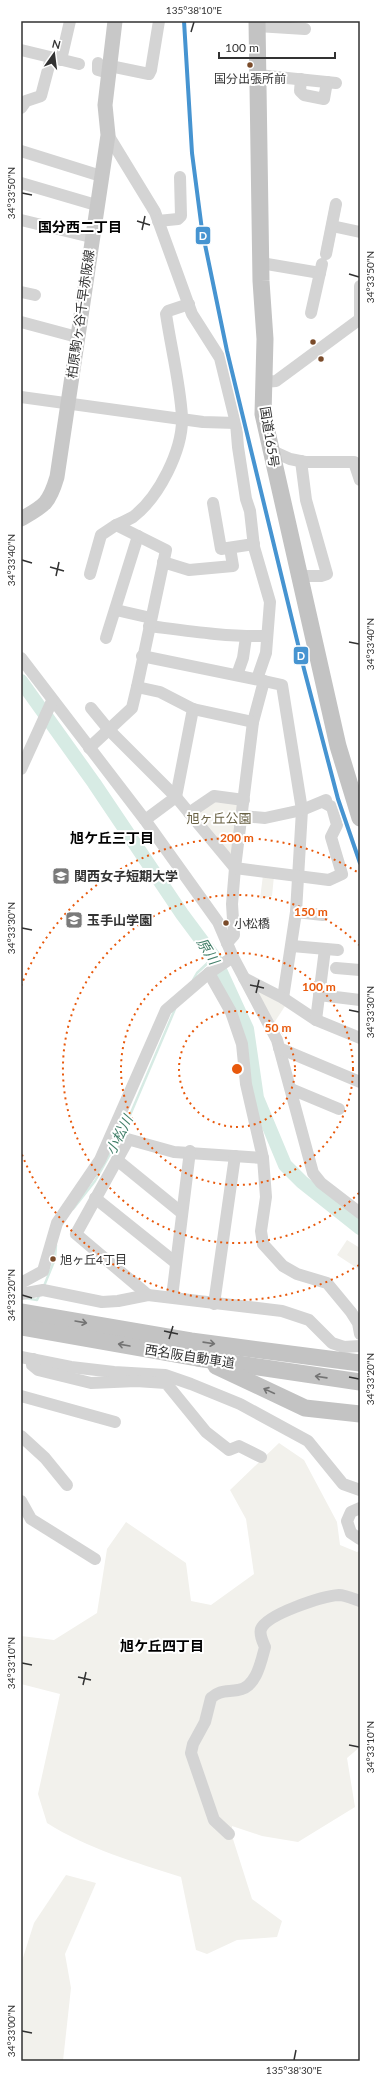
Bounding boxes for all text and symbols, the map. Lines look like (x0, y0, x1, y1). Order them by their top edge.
text: 135°38'10"E (166, 4, 222, 16)
north arrow (34, 34, 74, 74)
scale bar (219, 34, 335, 60)
text: N (51, 36, 62, 51)
text: 100 m (225, 40, 259, 55)
marker: 国分出張所前 (245, 60, 255, 70)
place label: 国分出張所前 (214, 71, 286, 86)
text: 34°33'50"N (5, 167, 17, 219)
district label: 国分西二丁目 (38, 218, 122, 235)
line badge: D (195, 226, 211, 245)
text: D (199, 229, 207, 242)
street label: 柏原駒ヶ谷千早赤阪線 (63, 249, 97, 379)
text: 34°33'50"N (364, 251, 376, 303)
unlabelled marker (308, 337, 318, 347)
unlabelled marker (316, 354, 326, 364)
street label: 国道165号 (257, 405, 283, 469)
text: 34°33'40"N (5, 534, 17, 586)
text: 34°33'40"N (364, 618, 376, 670)
line badge: D (293, 646, 309, 665)
text: D (297, 649, 305, 662)
park label: 旭ヶ丘公園 (186, 810, 252, 826)
district label: 旭ケ丘三丁目 (70, 829, 154, 846)
text: 200 m (220, 830, 254, 845)
school or university icon: 関西女子短期大学 (51, 866, 71, 886)
place label: 関西女子短期大学 (74, 868, 178, 884)
text: 34°33'30"N (5, 902, 17, 954)
text: 150 m (294, 904, 328, 919)
school or university icon: 玉手山学園 (64, 910, 84, 930)
place label: 玉手山学園 (87, 912, 152, 928)
place label: 小松橋 (234, 916, 270, 931)
marker: 小松橋 (221, 918, 231, 928)
water label: 原川 (194, 934, 224, 969)
text: 100 m (302, 979, 336, 994)
text: 34°33'30"N (364, 986, 376, 1038)
text: 50 m (265, 1020, 291, 1035)
centre of rings (230, 1062, 244, 1076)
water label: 小松川 (101, 1110, 137, 1157)
place label: 旭ヶ丘4丁目 (60, 1252, 127, 1267)
marker: 旭ヶ丘4丁目 (48, 1254, 58, 1264)
text: 34°33'20"N (5, 1269, 17, 1321)
one-way arrow (74, 1319, 87, 1327)
one-way arrow (202, 1339, 215, 1347)
one-way arrow (118, 1341, 131, 1349)
street label: 西名阪自動車道 (144, 1341, 236, 1371)
text: 34°33'20"N (364, 1353, 376, 1405)
one-way arrow (315, 1373, 328, 1381)
one-way arrow (263, 1387, 275, 1394)
text: 34°33'10"N (5, 1637, 17, 1689)
district label: 旭ケ丘四丁目 (120, 1637, 204, 1654)
text: 34°33'10"N (364, 1721, 376, 1773)
text: 34°33'00"N (5, 2005, 17, 2057)
text: 135°38'30"E (266, 2064, 322, 2076)

